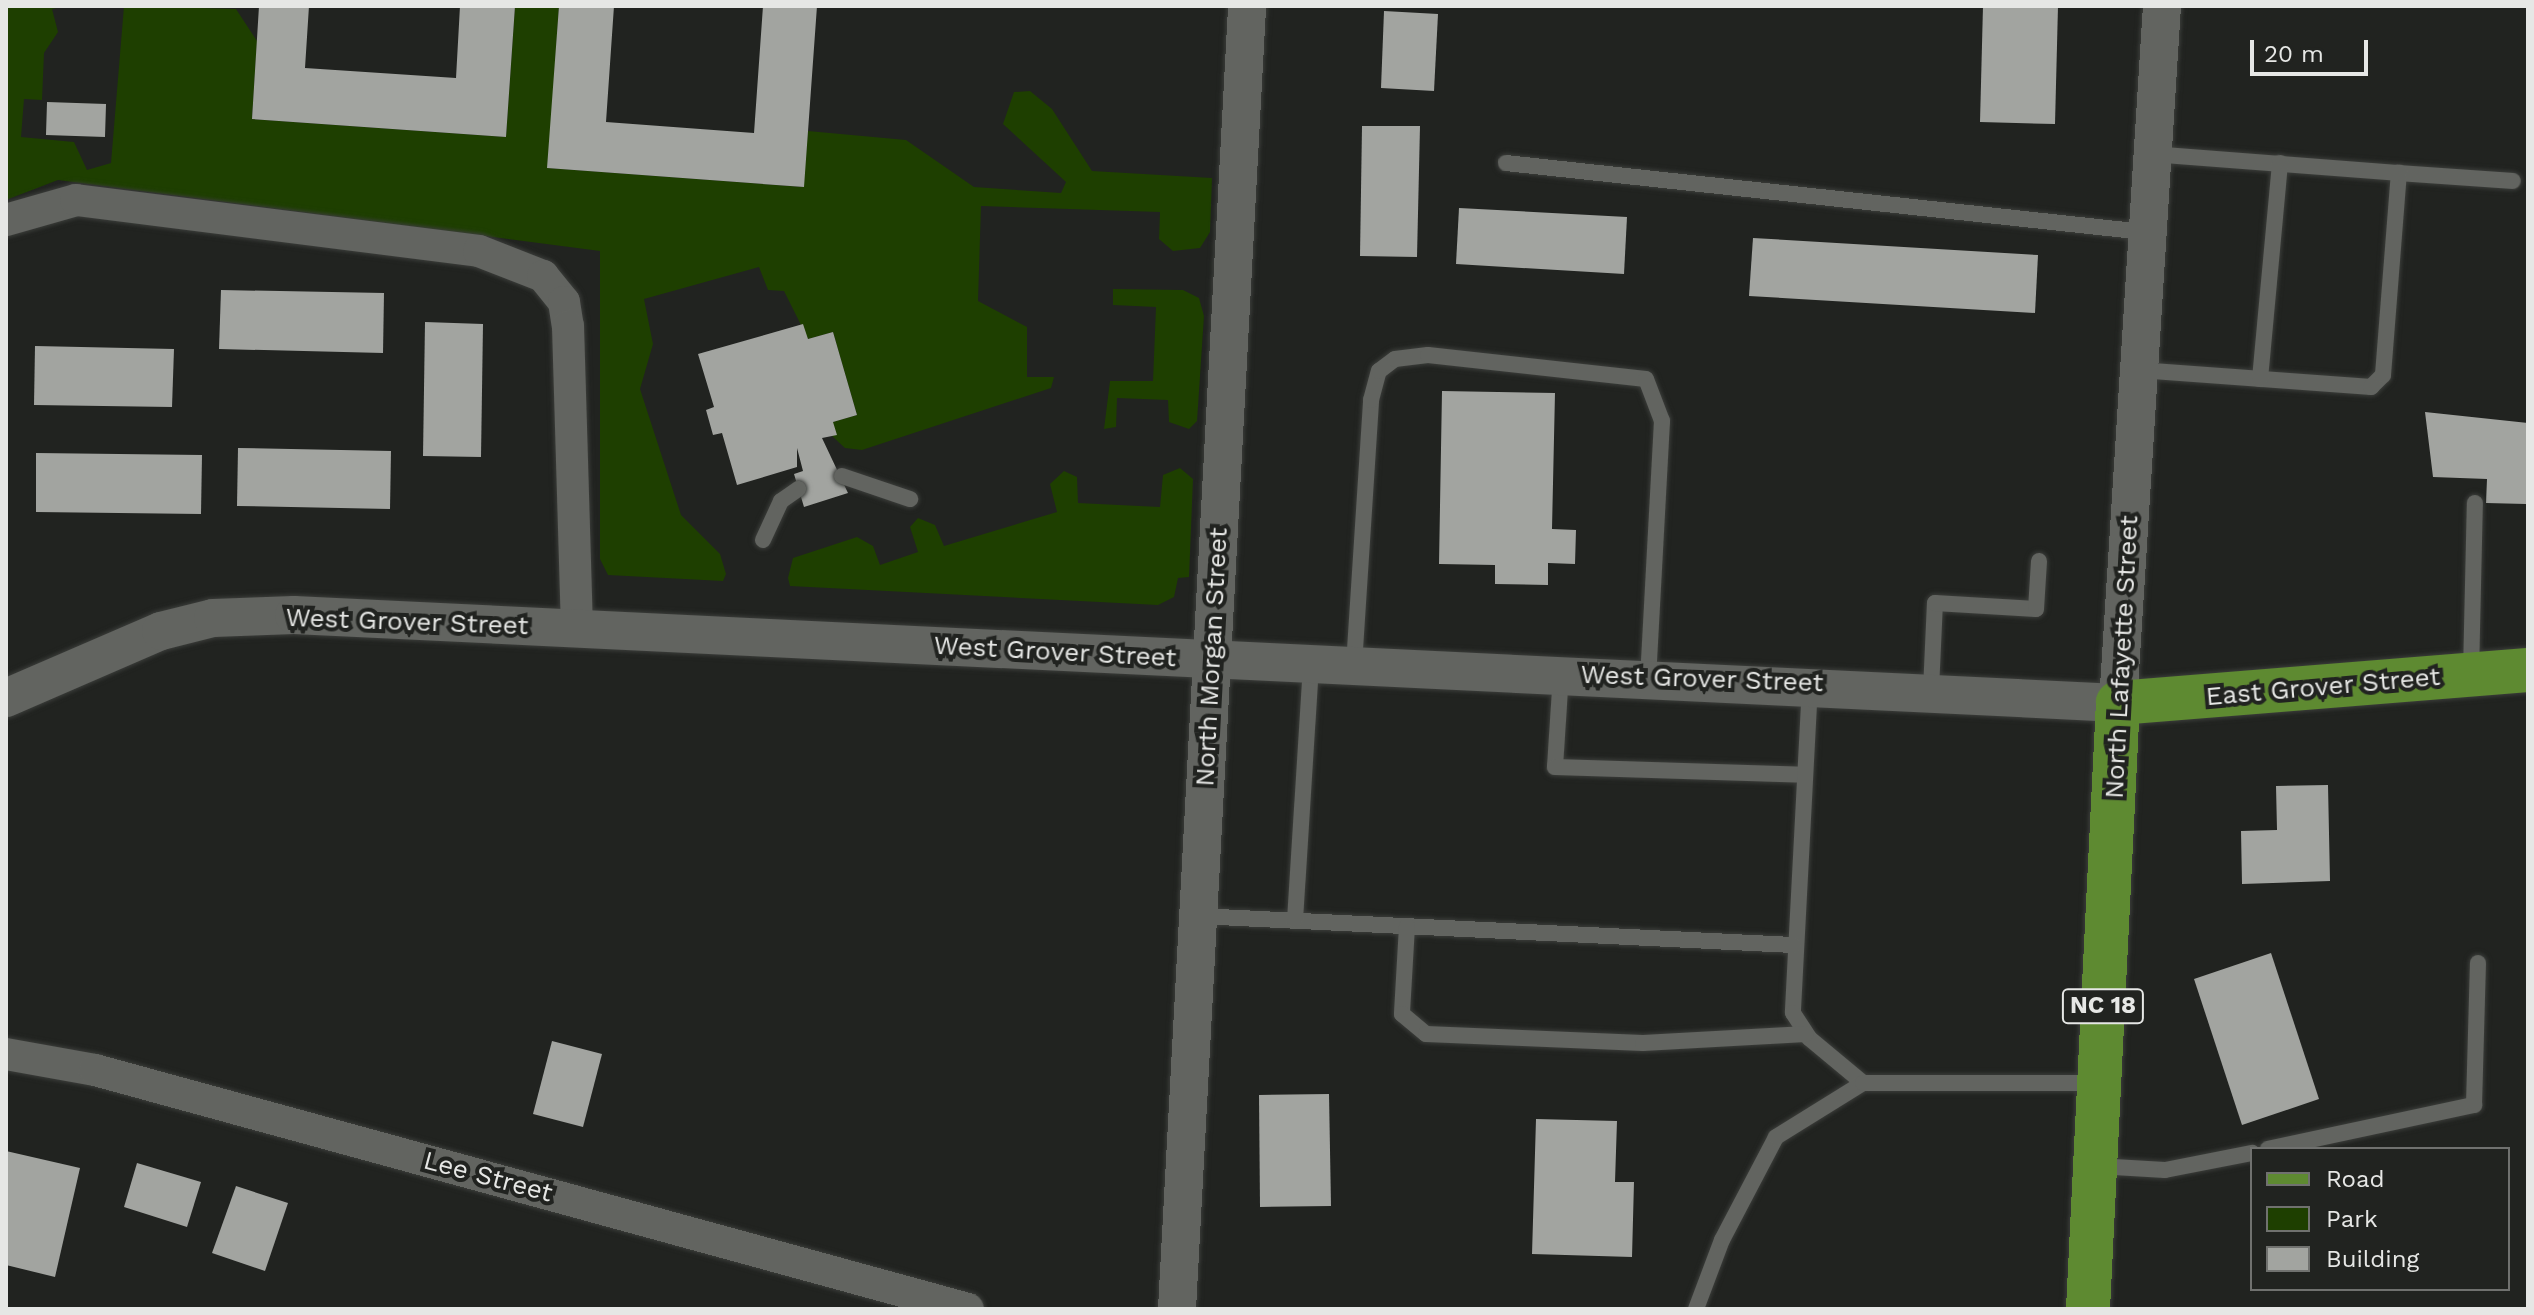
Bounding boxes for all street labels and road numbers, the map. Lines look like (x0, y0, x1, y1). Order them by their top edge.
street label: North Lafayette Street (2099, 514, 2145, 800)
street label: North Morgan Street (1190, 527, 1234, 787)
street label: West Grover Street (285, 602, 529, 642)
street label: West Grover Street (933, 630, 1177, 674)
street label: West Grover Street (1580, 659, 1824, 699)
street label: East Grover Street (2204, 661, 2442, 713)
road number: NC 18 (2061, 986, 2145, 1026)
street label: Lee Street (420, 1145, 556, 1209)

